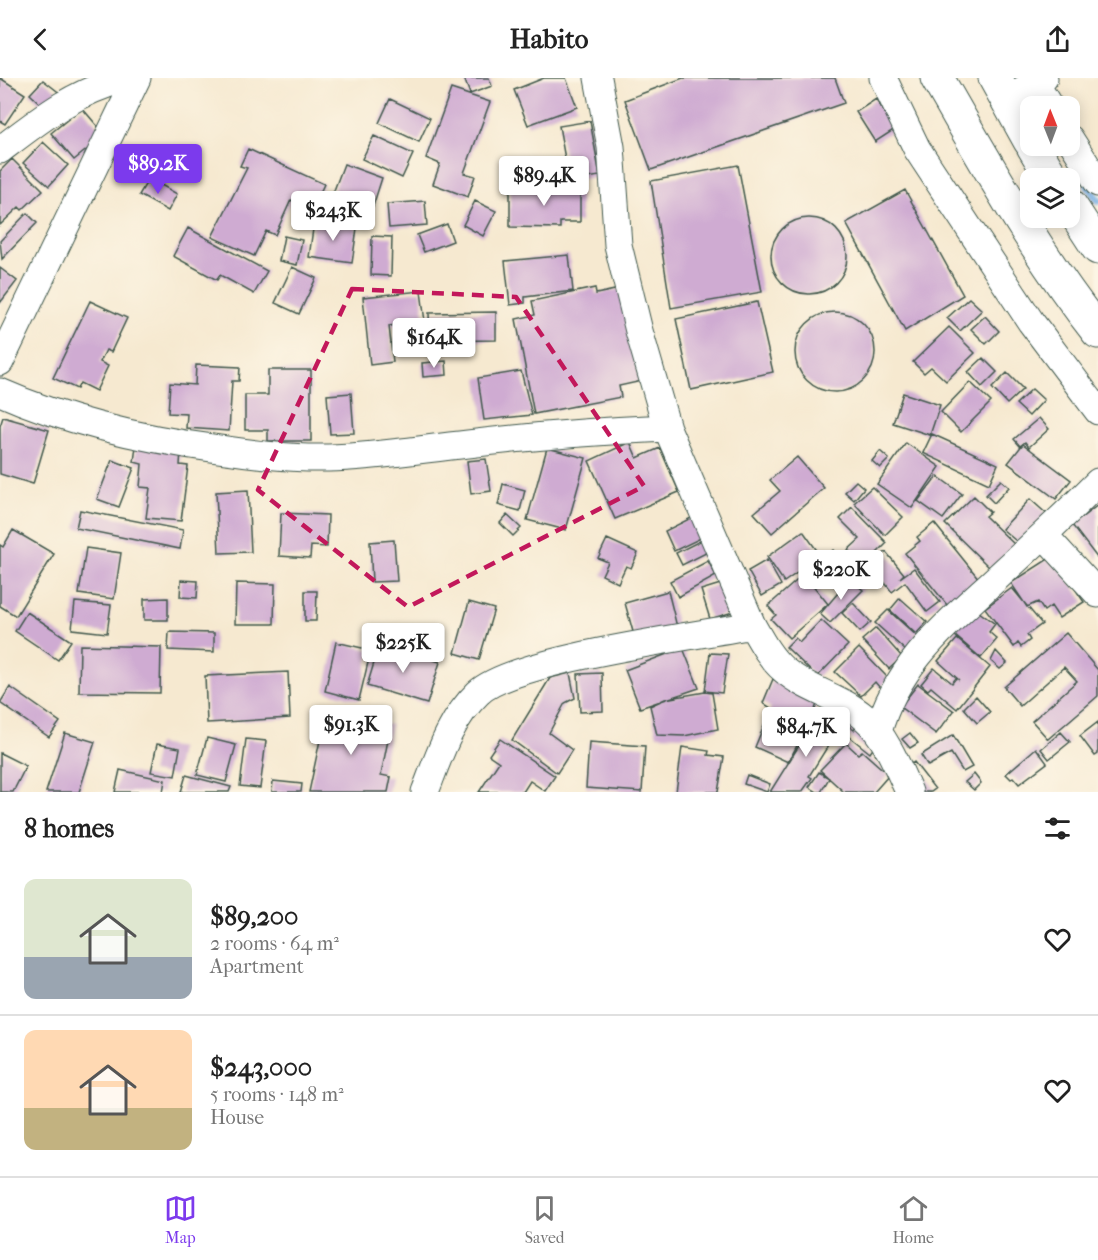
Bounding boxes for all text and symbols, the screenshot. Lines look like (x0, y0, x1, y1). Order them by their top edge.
icon: back (24, 23, 57, 56)
text: Habito (510, 23, 588, 55)
icon: share (1041, 23, 1074, 56)
north arrow (1020, 96, 1080, 156)
map controls (1020, 96, 1080, 228)
pin: $89.2K (109, 144, 207, 195)
text: $89.2K (128, 152, 188, 175)
pin: $89.4K (495, 156, 593, 207)
text: $89.4K (513, 164, 575, 187)
button: layers (1020, 168, 1080, 228)
pin: $243K (291, 191, 375, 242)
text: $243K (305, 199, 361, 222)
pin: $164K (392, 318, 476, 369)
text: $164K (406, 326, 462, 349)
pin: $220K (799, 550, 883, 601)
text: $220K (812, 558, 870, 581)
pin: $225K (361, 623, 445, 674)
text: $225K (376, 631, 430, 654)
pin: $91.3K (302, 705, 400, 756)
pin: $84.7K (757, 707, 855, 758)
text: $91.3K (323, 713, 379, 736)
text: $84.7K (776, 715, 836, 738)
icon: filters (1041, 812, 1074, 845)
text: 8 homes (24, 813, 114, 844)
text: $89,200 (210, 901, 298, 932)
icon: home (72, 903, 144, 975)
icon: heart (1041, 923, 1074, 956)
text: 2 rooms · 64 m² (210, 932, 339, 955)
text: Apartment (210, 955, 304, 978)
text: $243,000 (210, 1052, 312, 1083)
icon: home (72, 1054, 144, 1126)
icon: heart (1041, 1074, 1074, 1107)
text: 5 rooms · 148 m² (210, 1083, 344, 1106)
text: House (210, 1106, 264, 1129)
tab: Map (164, 1192, 197, 1247)
tab: Saved (525, 1192, 565, 1247)
tab: Home (892, 1192, 934, 1247)

